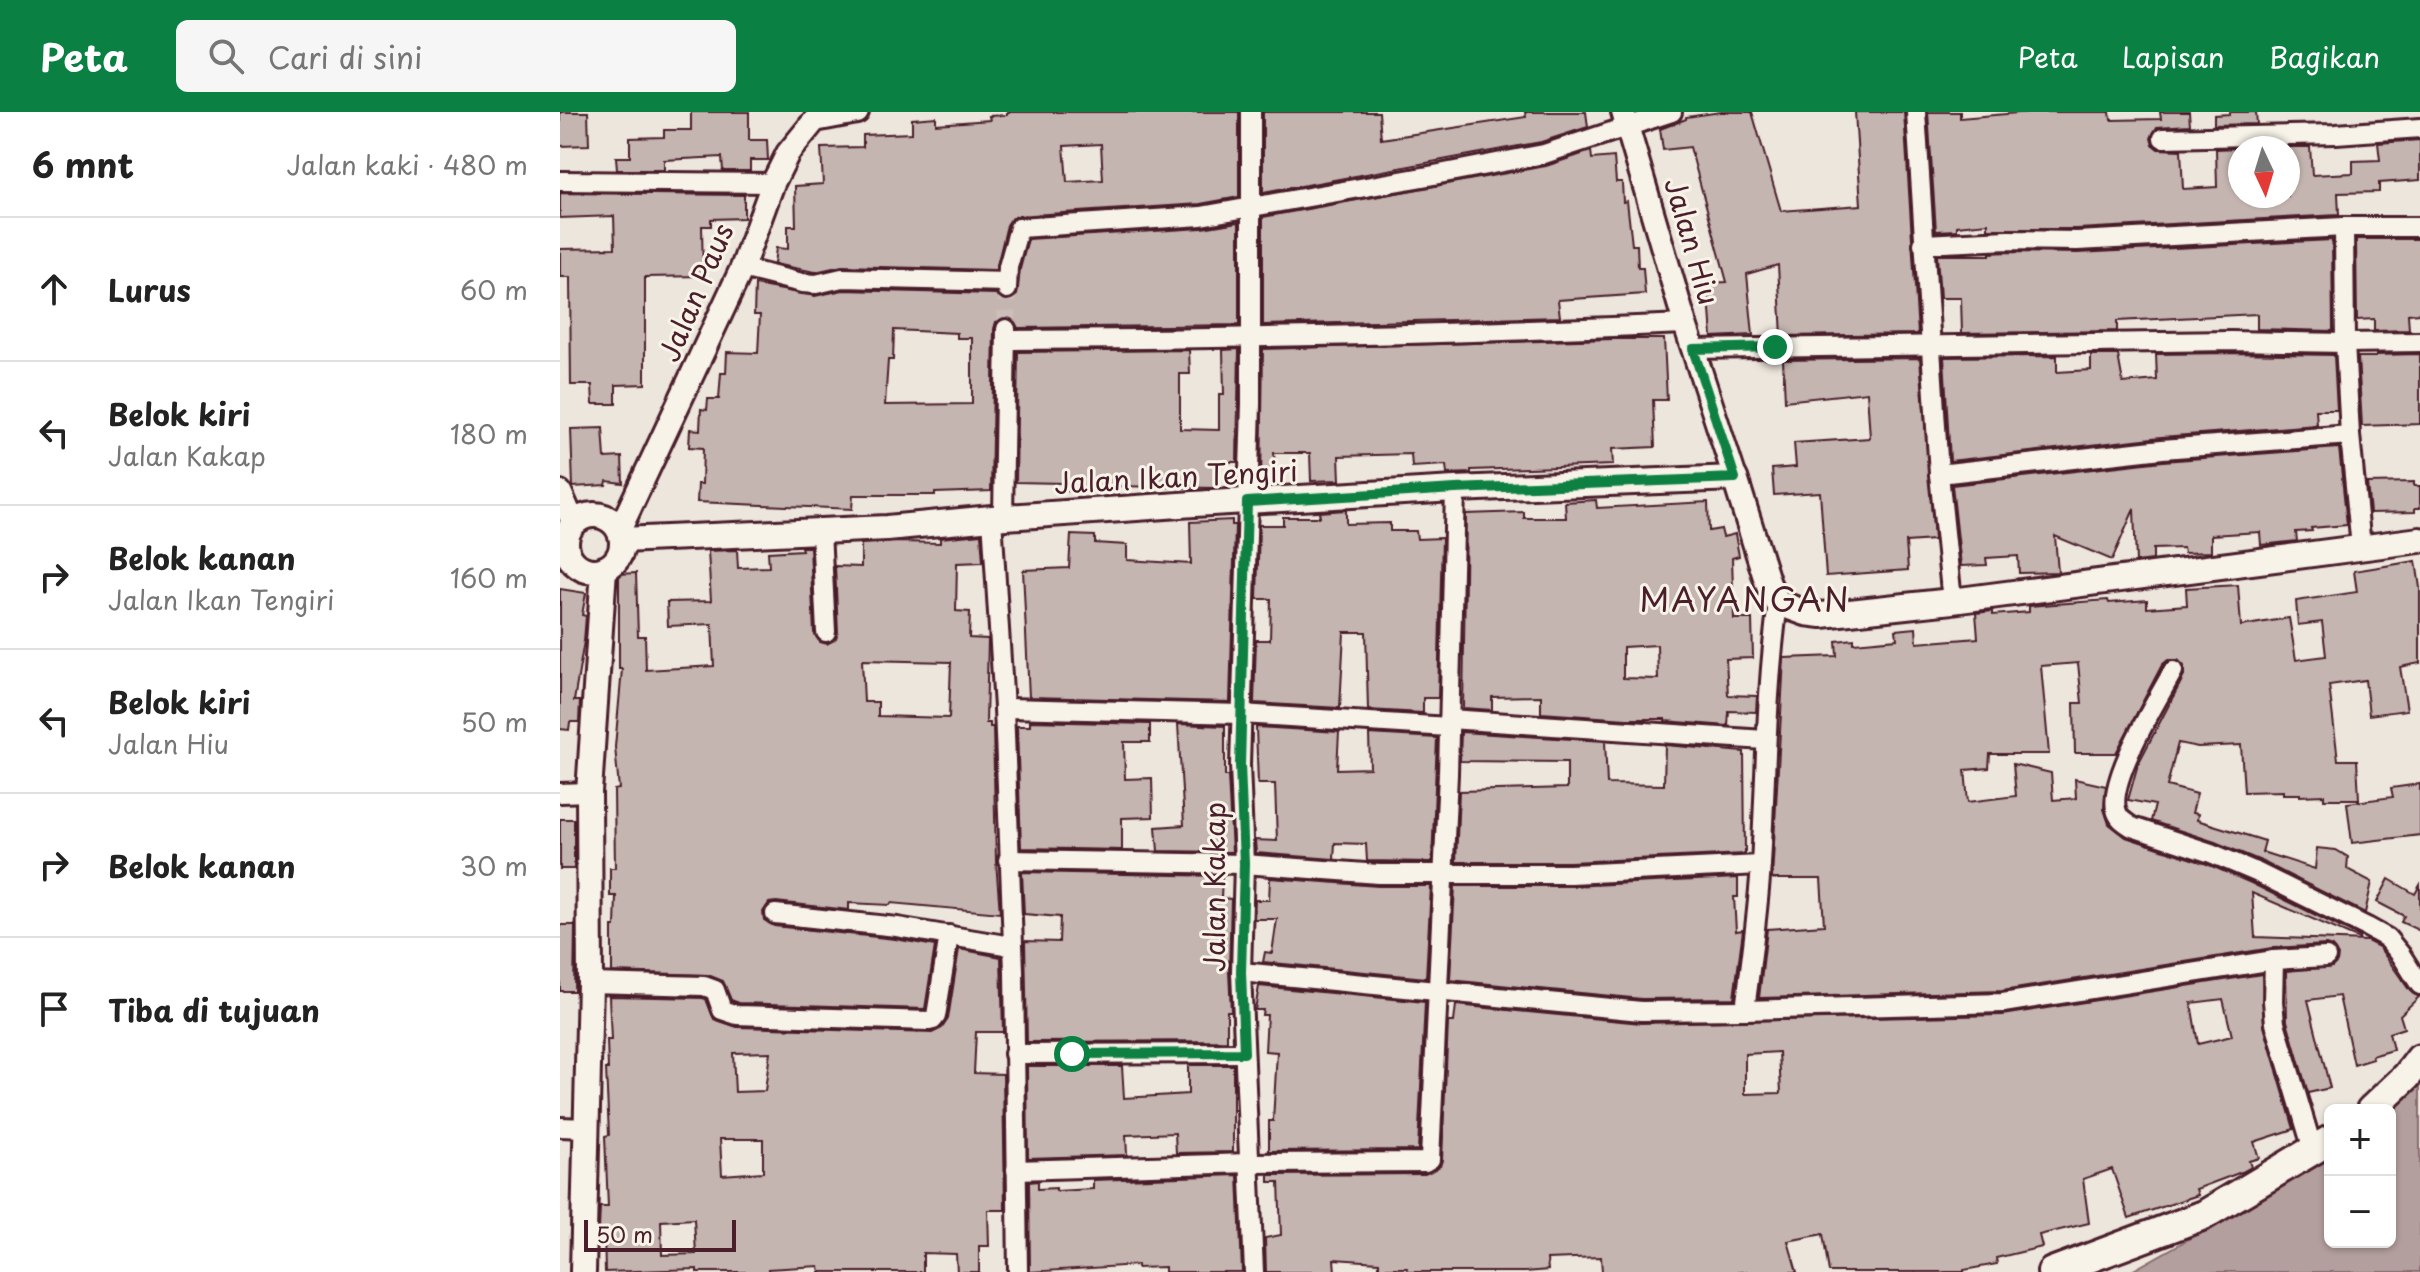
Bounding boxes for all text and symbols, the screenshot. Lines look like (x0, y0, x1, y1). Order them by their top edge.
search box (176, 20, 736, 92)
text: Peta (40, 28, 128, 85)
icon: search (204, 34, 248, 78)
text: Cari di sini (268, 34, 422, 79)
text: Peta (2018, 35, 2078, 78)
text: Lapisan (2122, 35, 2225, 78)
text: Bagikan (2269, 35, 2380, 78)
north arrow (2228, 136, 2300, 208)
text: 6 mnt (32, 138, 134, 190)
text: Jalan kaki · 480 m (286, 145, 528, 184)
street label: Jalan Hiu (1654, 173, 1732, 309)
street label: Jalan Paus (647, 216, 743, 368)
icon: ahead (32, 267, 76, 311)
text: Lurus (108, 267, 191, 312)
text: 60 m (460, 270, 528, 309)
route end (1757, 329, 1793, 365)
text: Belok kiri (108, 391, 250, 436)
icon: left (32, 411, 76, 455)
text: 180 m (450, 414, 528, 453)
text: Jalan Kakap (108, 436, 266, 475)
street label: Jalan Ikan Tengiri (1053, 448, 1299, 504)
text: Belok kanan (108, 535, 295, 580)
icon: right (32, 555, 76, 599)
text: 160 m (450, 558, 528, 597)
district label: MAYANGAN (1639, 575, 1851, 623)
text: Jalan Ikan Tengiri (108, 580, 335, 619)
text: Belok kiri (108, 679, 250, 724)
icon: left (32, 699, 76, 743)
text: 50 m (461, 702, 528, 741)
text: Jalan Hiu (108, 724, 229, 763)
street label: Jalan Kakap (1192, 802, 1235, 972)
icon: right (32, 843, 76, 887)
text: Belok kanan (108, 843, 295, 888)
text: 30 m (460, 846, 528, 885)
icon: arrive (32, 987, 76, 1031)
text: Tiba di tujuan (108, 987, 320, 1032)
route start (1054, 1036, 1090, 1072)
map controls (2324, 1104, 2396, 1248)
button: + (2324, 1104, 2396, 1176)
button: − (2324, 1176, 2396, 1248)
scale bar (584, 1216, 736, 1252)
text: 50 m (596, 1217, 653, 1250)

